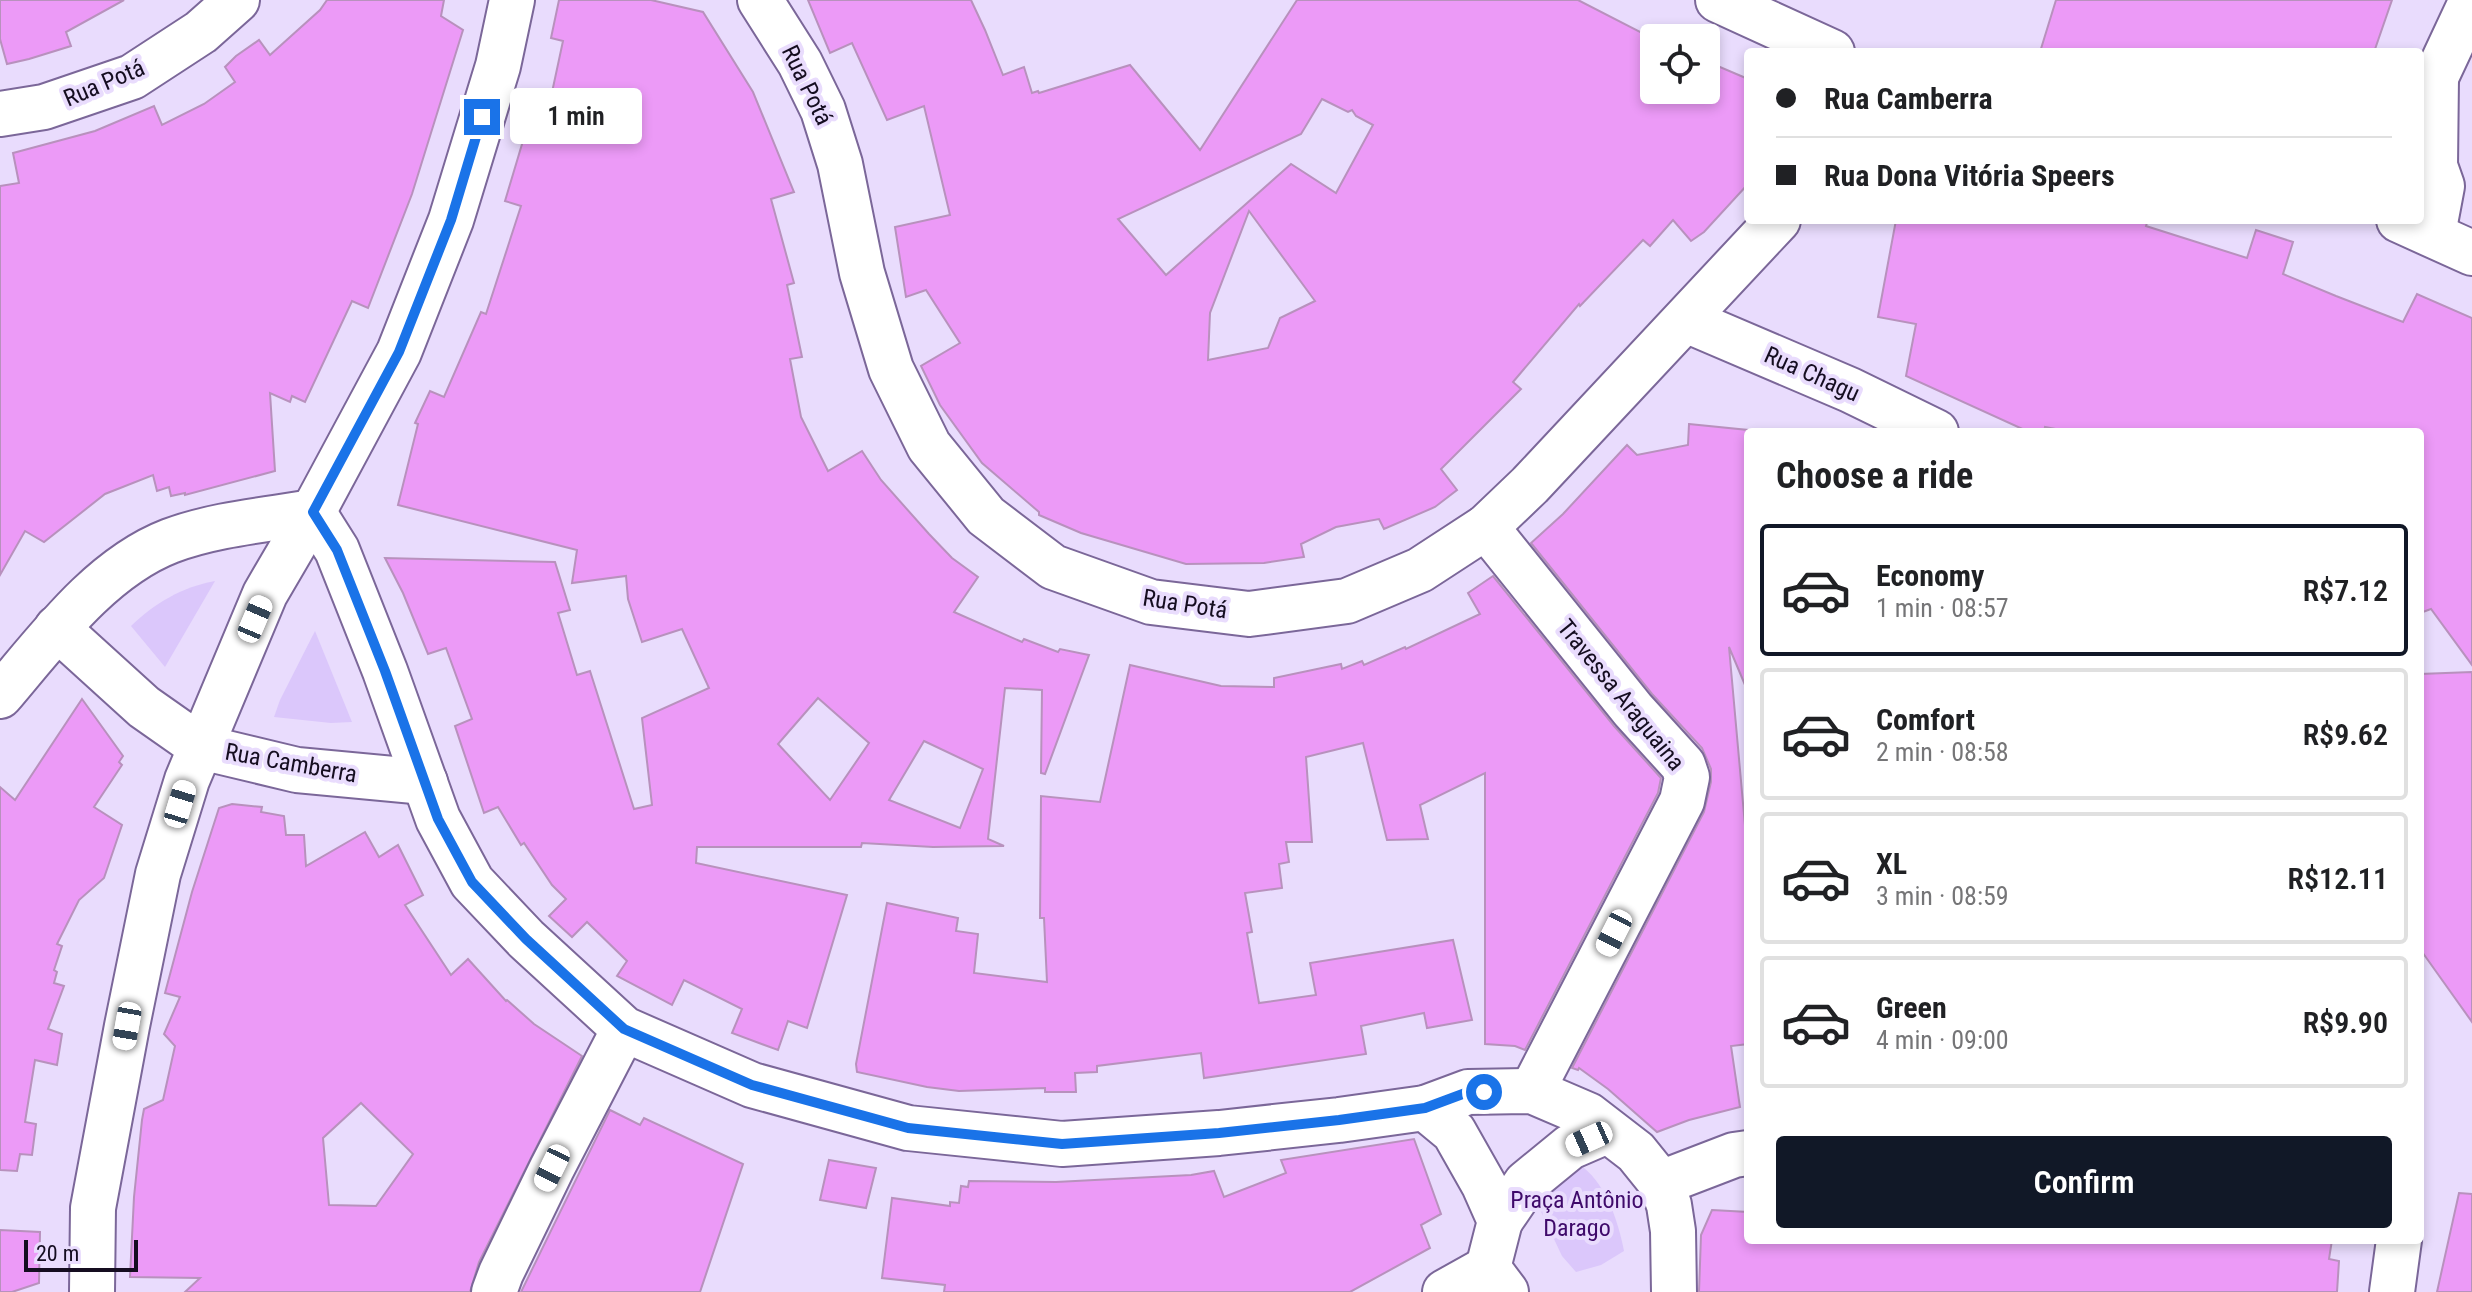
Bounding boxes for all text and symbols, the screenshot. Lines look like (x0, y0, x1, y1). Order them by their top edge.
map controls (1640, 24, 1720, 104)
button: locate (1640, 24, 1720, 104)
street label: Rua Potá (776, 41, 838, 129)
street label: Rua Potá (59, 53, 149, 113)
text: Rua Camberra (1824, 81, 1993, 116)
callout: 1 min (510, 89, 642, 145)
route end (464, 99, 500, 135)
text: 1 min (547, 101, 605, 131)
text: Rua Dona Vitória Speers (1824, 158, 2115, 193)
street label: Rua Chagu (1760, 341, 1864, 407)
text: Choose a ride (1776, 455, 1973, 497)
icon: car (1780, 554, 1852, 626)
text: Economy (1876, 558, 1984, 593)
text: R$7.12 (2303, 573, 2388, 608)
street label: Rua Potá (1141, 584, 1229, 624)
car (235, 592, 275, 646)
text: 1 min · 08:57 (1876, 593, 2009, 623)
street label: Travessa Araguaina (1552, 614, 1690, 776)
icon: car (1780, 698, 1852, 770)
text: Comfort (1876, 702, 1975, 737)
text: R$9.62 (2303, 717, 2388, 752)
text: 2 min · 08:58 (1876, 737, 2009, 767)
street label: Rua Camberra (223, 738, 359, 788)
car (162, 778, 198, 830)
icon: car (1780, 842, 1852, 914)
text: XL (1876, 846, 1907, 881)
text: R$12.11 (2288, 861, 2388, 896)
text: 3 min · 08:59 (1876, 881, 2009, 911)
car (1592, 906, 1636, 960)
icon: car (1780, 986, 1852, 1058)
text: Green (1876, 990, 1947, 1025)
car (111, 1000, 143, 1052)
text: R$9.90 (2303, 1005, 2388, 1040)
text: 4 min · 09:00 (1876, 1025, 2009, 1055)
route start (1466, 1074, 1502, 1110)
car (1562, 1118, 1616, 1160)
button: Confirm (1776, 1136, 2392, 1228)
car (531, 1141, 573, 1195)
park label: Praça Antônio Darago (1510, 1186, 1644, 1242)
scale bar (24, 1236, 138, 1272)
text: 20 m (36, 1241, 79, 1266)

